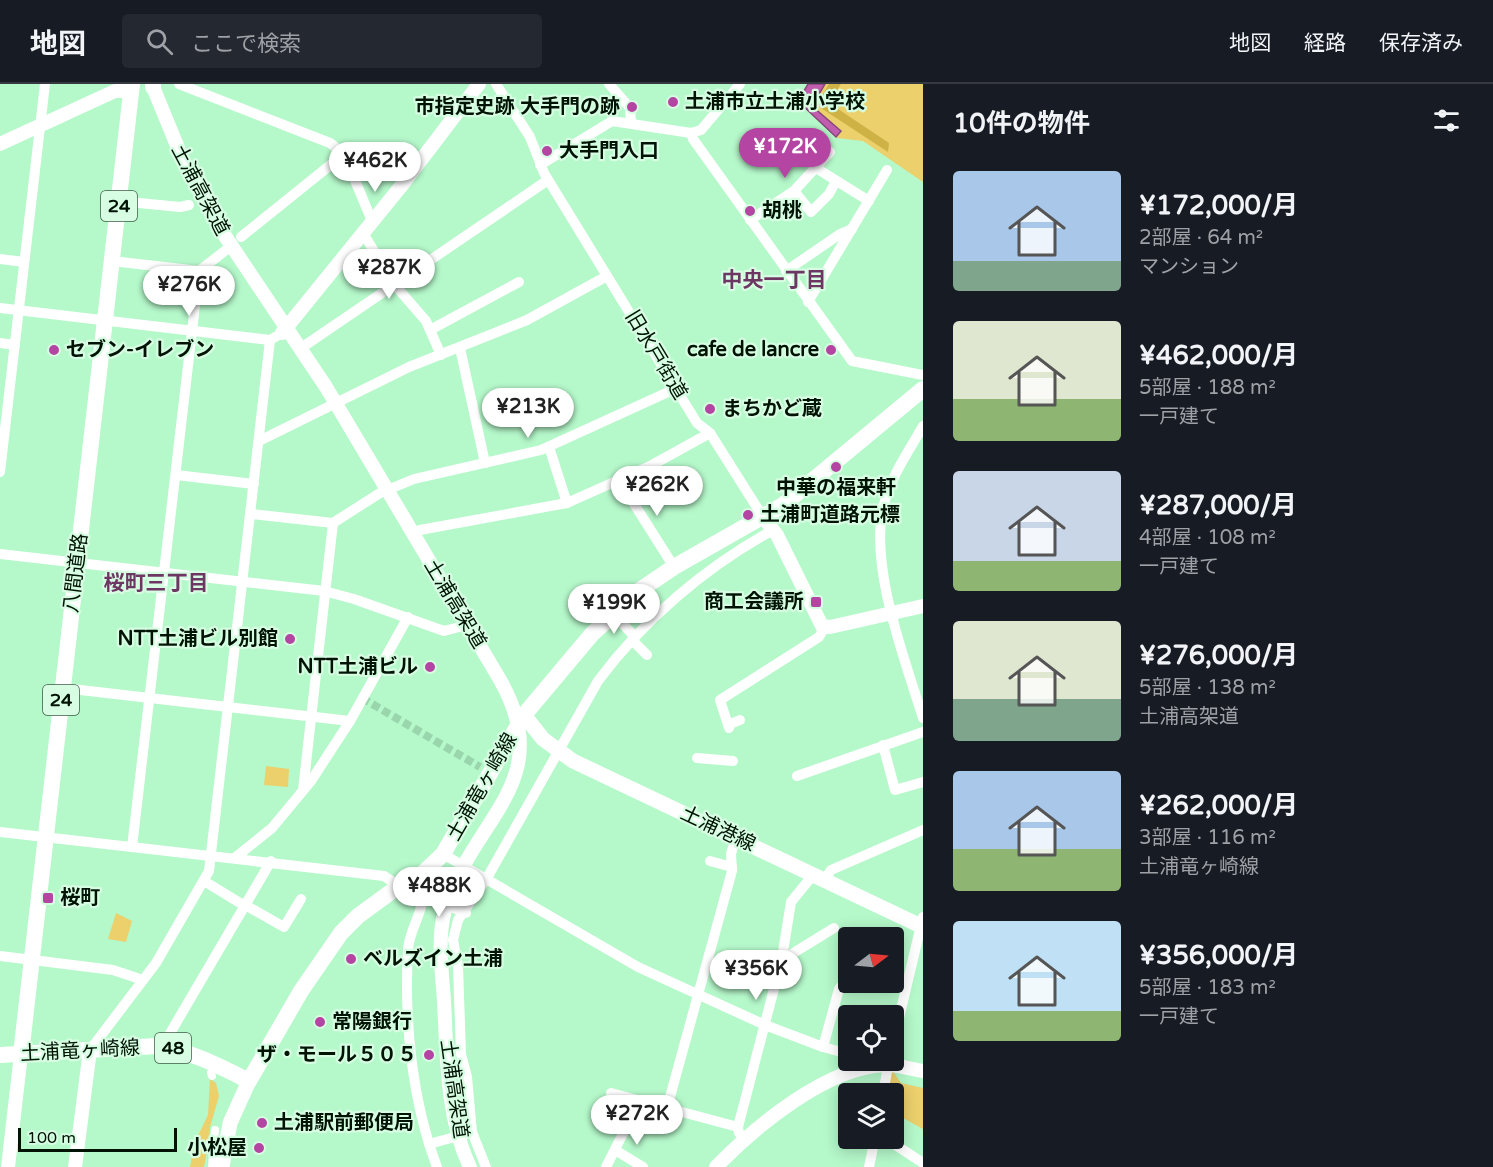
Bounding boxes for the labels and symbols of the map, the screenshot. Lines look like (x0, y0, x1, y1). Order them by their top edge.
place label: 土浦市立土浦小学校 (685, 90, 865, 114)
place label: 市指定史跡 大手門の跡 (415, 95, 620, 119)
marker: 土浦市立土浦小学校 (666, 95, 680, 109)
marker: 市指定史跡 大手門の跡 (625, 100, 639, 114)
pin: ¥172K (743, 128, 827, 179)
place label: 大手門入口 (559, 139, 659, 163)
street label: 土浦高架道 (166, 140, 234, 240)
pin: ¥462K (333, 142, 417, 193)
marker: 大手門入口 (540, 144, 554, 158)
road number: 24 (101, 191, 137, 221)
place label: 胡桃 (762, 199, 802, 223)
marker: 胡桃 (743, 204, 757, 218)
pin: ¥287K (347, 249, 431, 300)
pin: ¥276K (147, 266, 231, 317)
district label: 中央一丁目 (722, 268, 827, 293)
street label: 旧水戸街道 (620, 306, 692, 404)
place label: セブン-イレブン (66, 338, 214, 362)
place label: cafe de lancre (687, 338, 819, 362)
marker: セブン-イレブン (47, 343, 61, 357)
marker: cafe de lancre (824, 343, 838, 357)
pin: ¥213K (486, 388, 570, 439)
place label: まちかど蔵 (722, 397, 822, 421)
marker: まちかど蔵 (703, 402, 717, 416)
marker: 中華の福来軒 (829, 460, 843, 474)
pin: ¥262K (615, 466, 699, 517)
place label: 中華の福来軒 (776, 476, 896, 500)
place label: 土浦町道路元標 (760, 503, 900, 527)
marker: 土浦町道路元標 (741, 508, 755, 522)
street label: 八間道路 (59, 532, 93, 614)
street label: 土浦高架道 (419, 555, 491, 653)
district label: 桜町三丁目 (104, 571, 209, 596)
pin: ¥199K (572, 584, 656, 635)
place label: 商工会議所 (704, 590, 804, 614)
marker: 商工会議所 (809, 595, 823, 609)
place label: NTT土浦ビル別館 (118, 627, 278, 651)
marker: NTT土浦ビル別館 (283, 632, 297, 646)
place label: NTT土浦ビル (298, 655, 418, 679)
marker: NTT土浦ビル (423, 660, 437, 674)
road number: 24 (43, 685, 79, 715)
street label: 土浦竜ヶ崎線 (442, 729, 522, 845)
street label: 土浦港線 (677, 801, 759, 857)
pin: ¥488K (397, 867, 481, 918)
place label: 桜町 (60, 886, 100, 910)
marker: 桜町 (41, 891, 55, 905)
north arrow (838, 927, 904, 993)
place label: ベルズイン土浦 (363, 947, 503, 971)
pin: ¥356K (714, 950, 798, 1001)
marker: ベルズイン土浦 (344, 952, 358, 966)
place label: 常陽銀行 (332, 1010, 412, 1034)
marker: 常陽銀行 (313, 1015, 327, 1029)
road number: 48 (155, 1033, 191, 1063)
street label: 土浦竜ヶ崎線 (19, 1036, 141, 1066)
street label: 土浦高架道 (435, 1038, 473, 1140)
place label: ザ・モール５０５ (257, 1043, 417, 1067)
marker: ザ・モール５０５ (422, 1048, 436, 1062)
pin: ¥272K (595, 1095, 679, 1146)
place label: 土浦駅前郵便局 (274, 1111, 414, 1135)
marker: 土浦駅前郵便局 (255, 1116, 269, 1130)
scale bar (18, 1125, 177, 1152)
place label: 小松屋 (187, 1136, 247, 1160)
marker: 小松屋 (252, 1141, 266, 1155)

